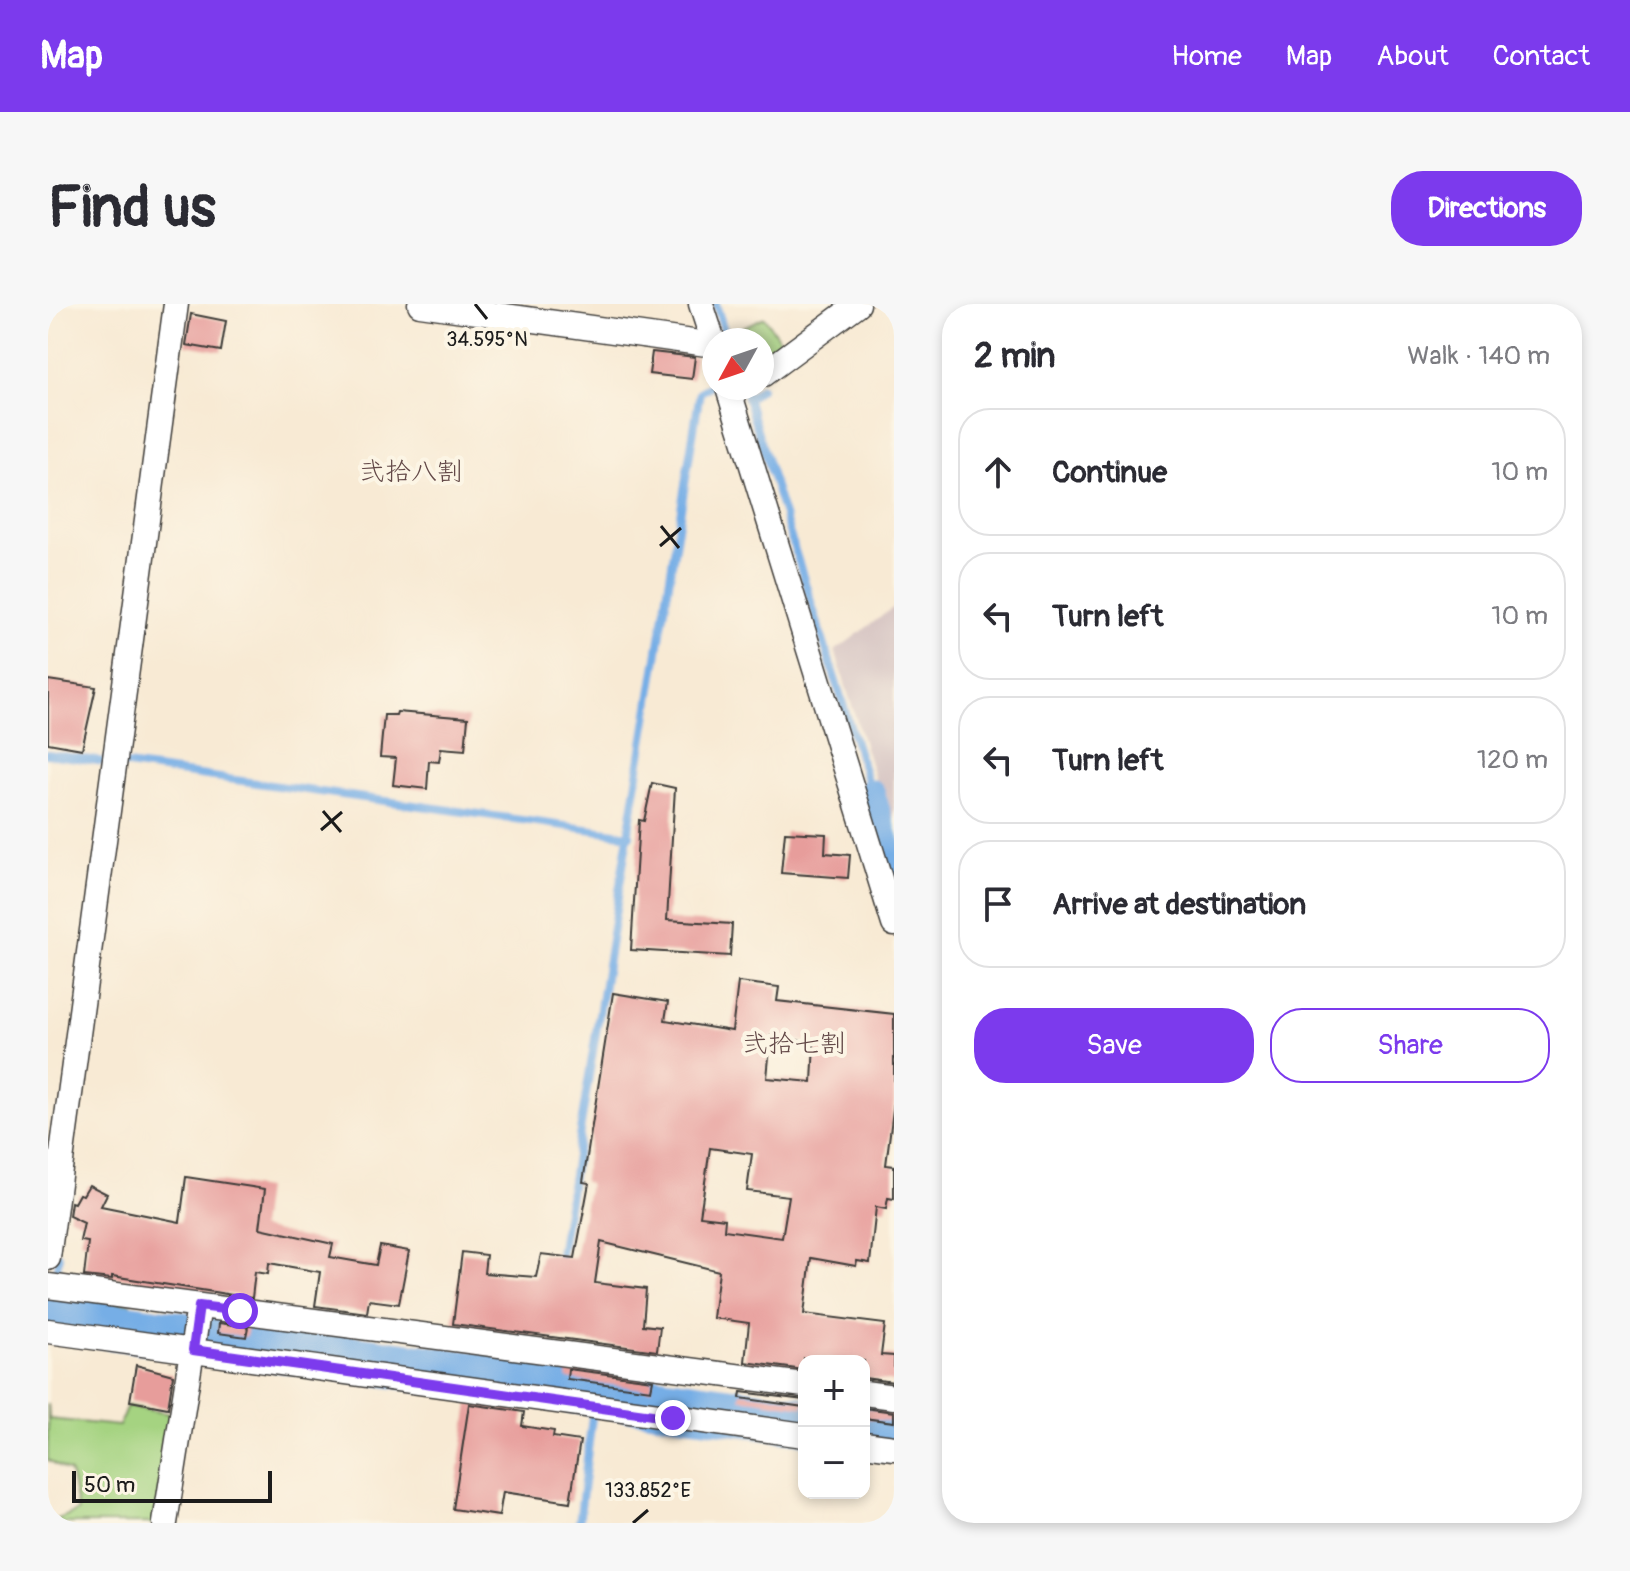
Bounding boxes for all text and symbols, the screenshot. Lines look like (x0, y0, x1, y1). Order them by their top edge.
text: Map (40, 32, 103, 80)
text: Home (1171, 39, 1242, 74)
text: Map (1286, 39, 1332, 74)
text: About (1376, 39, 1449, 74)
text: Contact (1493, 39, 1590, 74)
button: Directions (1391, 171, 1582, 246)
text: Find us (48, 174, 216, 243)
text: 34.595°N (446, 327, 528, 352)
north arrow (702, 328, 774, 400)
text: 2 min (974, 335, 1056, 378)
text: Walk · 140 m (1407, 340, 1550, 372)
icon: ahead (976, 450, 1020, 494)
text: Continue (1052, 454, 1167, 491)
district label: 弐拾八割 (359, 456, 463, 488)
text: 10 m (1491, 456, 1548, 488)
icon: left (976, 594, 1020, 638)
text: Turn left (1052, 598, 1163, 635)
text: 10 m (1491, 600, 1548, 632)
icon: left (976, 738, 1020, 782)
text: Turn left (1052, 742, 1163, 779)
text: 120 m (1477, 744, 1548, 776)
icon: arrive (976, 882, 1020, 926)
text: Arrive at destination (1052, 886, 1306, 923)
button: Save (974, 1008, 1254, 1083)
button: Share (1270, 1008, 1550, 1083)
district label: 弐拾七割 (742, 1028, 846, 1060)
route start (222, 1293, 258, 1329)
map controls (798, 1355, 870, 1499)
button: + (798, 1355, 870, 1427)
route end (655, 1400, 691, 1436)
button: − (798, 1427, 870, 1499)
scale bar (72, 1467, 272, 1503)
text: 50 m (84, 1471, 135, 1499)
text: 133.852°E (605, 1478, 691, 1503)

